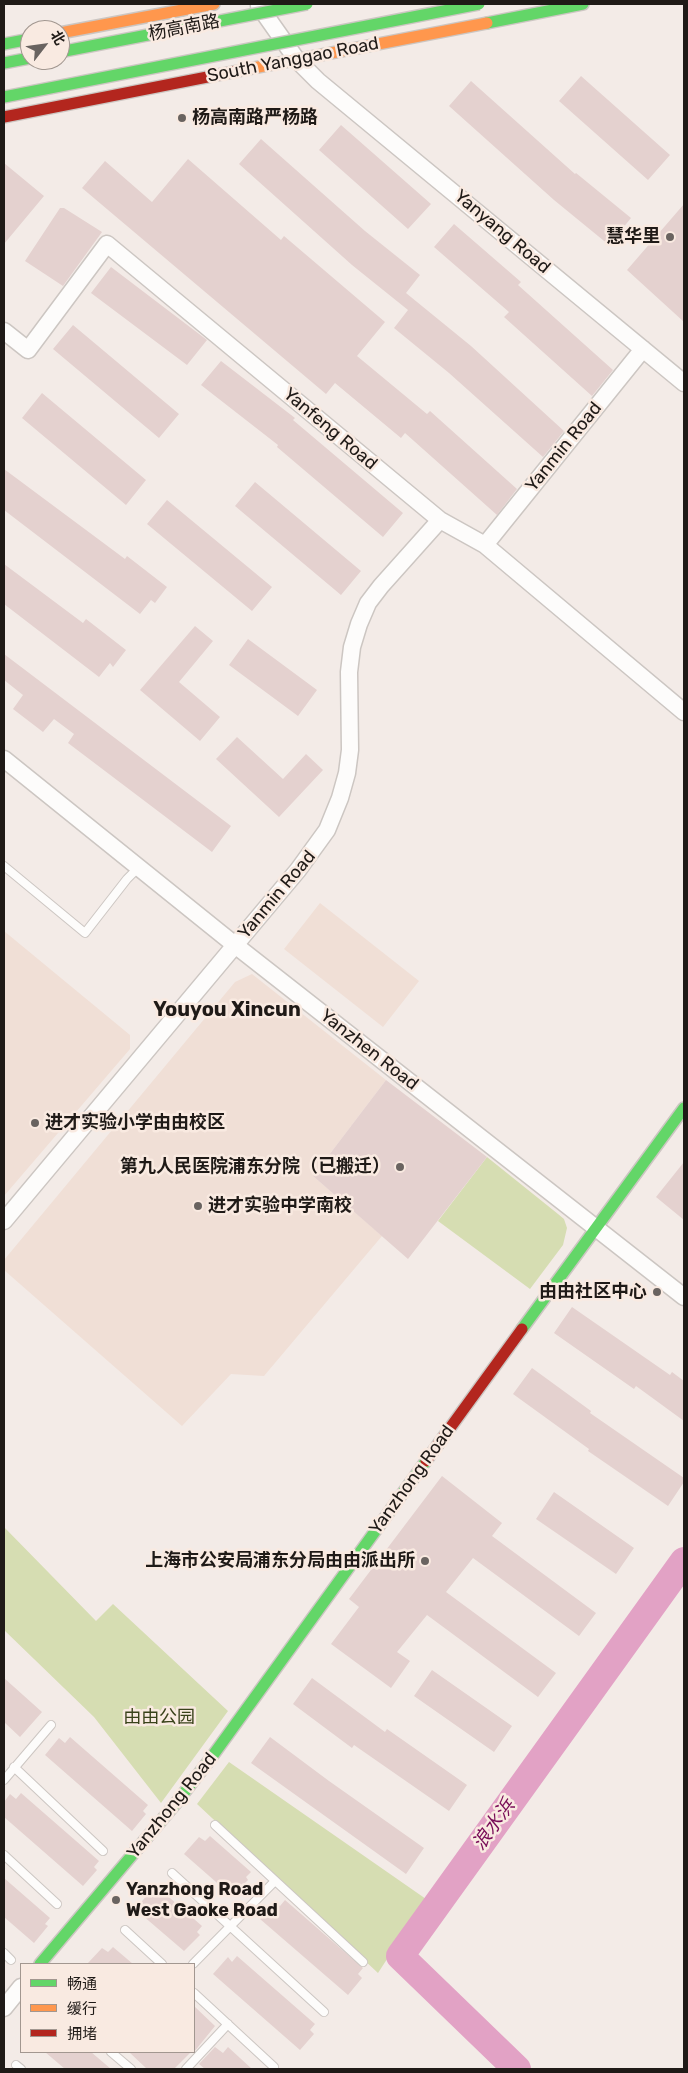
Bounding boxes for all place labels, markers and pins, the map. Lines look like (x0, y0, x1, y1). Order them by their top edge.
place label: 杨高南路严杨路 (192, 107, 318, 129)
marker: 杨高南路严杨路 (176, 112, 188, 124)
place label: 慧华里 (606, 226, 660, 248)
marker: 慧华里 (664, 231, 676, 243)
place label: 进才实验小学由由校区 (45, 1112, 225, 1134)
marker: 进才实验小学由由校区 (29, 1117, 41, 1129)
place label: 第九人民医院浦东分院（已搬迁） (120, 1156, 390, 1178)
marker: 第九人民医院浦东分院（已搬迁） (394, 1161, 406, 1173)
place label: 进才实验中学南校 (208, 1195, 352, 1217)
marker: 进才实验中学南校 (192, 1200, 204, 1212)
place label: 由由社区中心 (539, 1281, 647, 1303)
marker: 由由社区中心 (651, 1286, 663, 1298)
place label: 上海市公安局浦东分局由由派出所 (145, 1550, 415, 1572)
marker: 上海市公安局浦东分局由由派出所 (419, 1555, 431, 1567)
place label: Yanzhong Road West Gaoke Road (126, 1879, 278, 1922)
marker: Yanzhong Road West Gaoke Road (110, 1894, 122, 1906)

